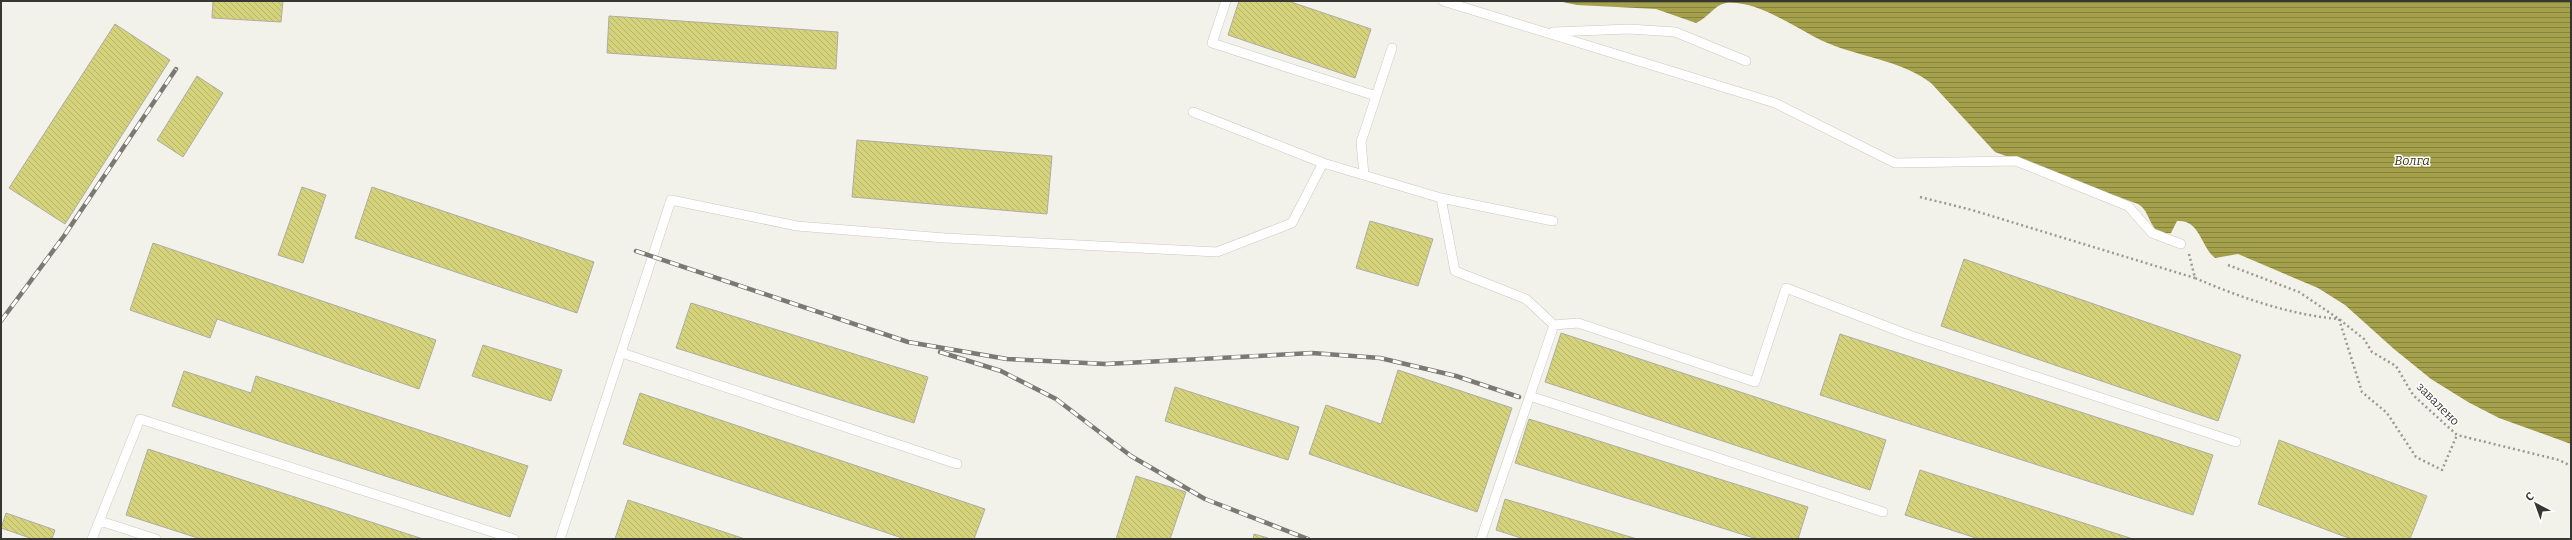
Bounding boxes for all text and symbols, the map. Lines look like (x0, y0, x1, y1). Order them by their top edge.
water label: Волга (2394, 153, 2430, 168)
street label: завалено (2414, 380, 2462, 428)
north arrow (2516, 484, 2556, 524)
text: С (2523, 490, 2537, 504)

